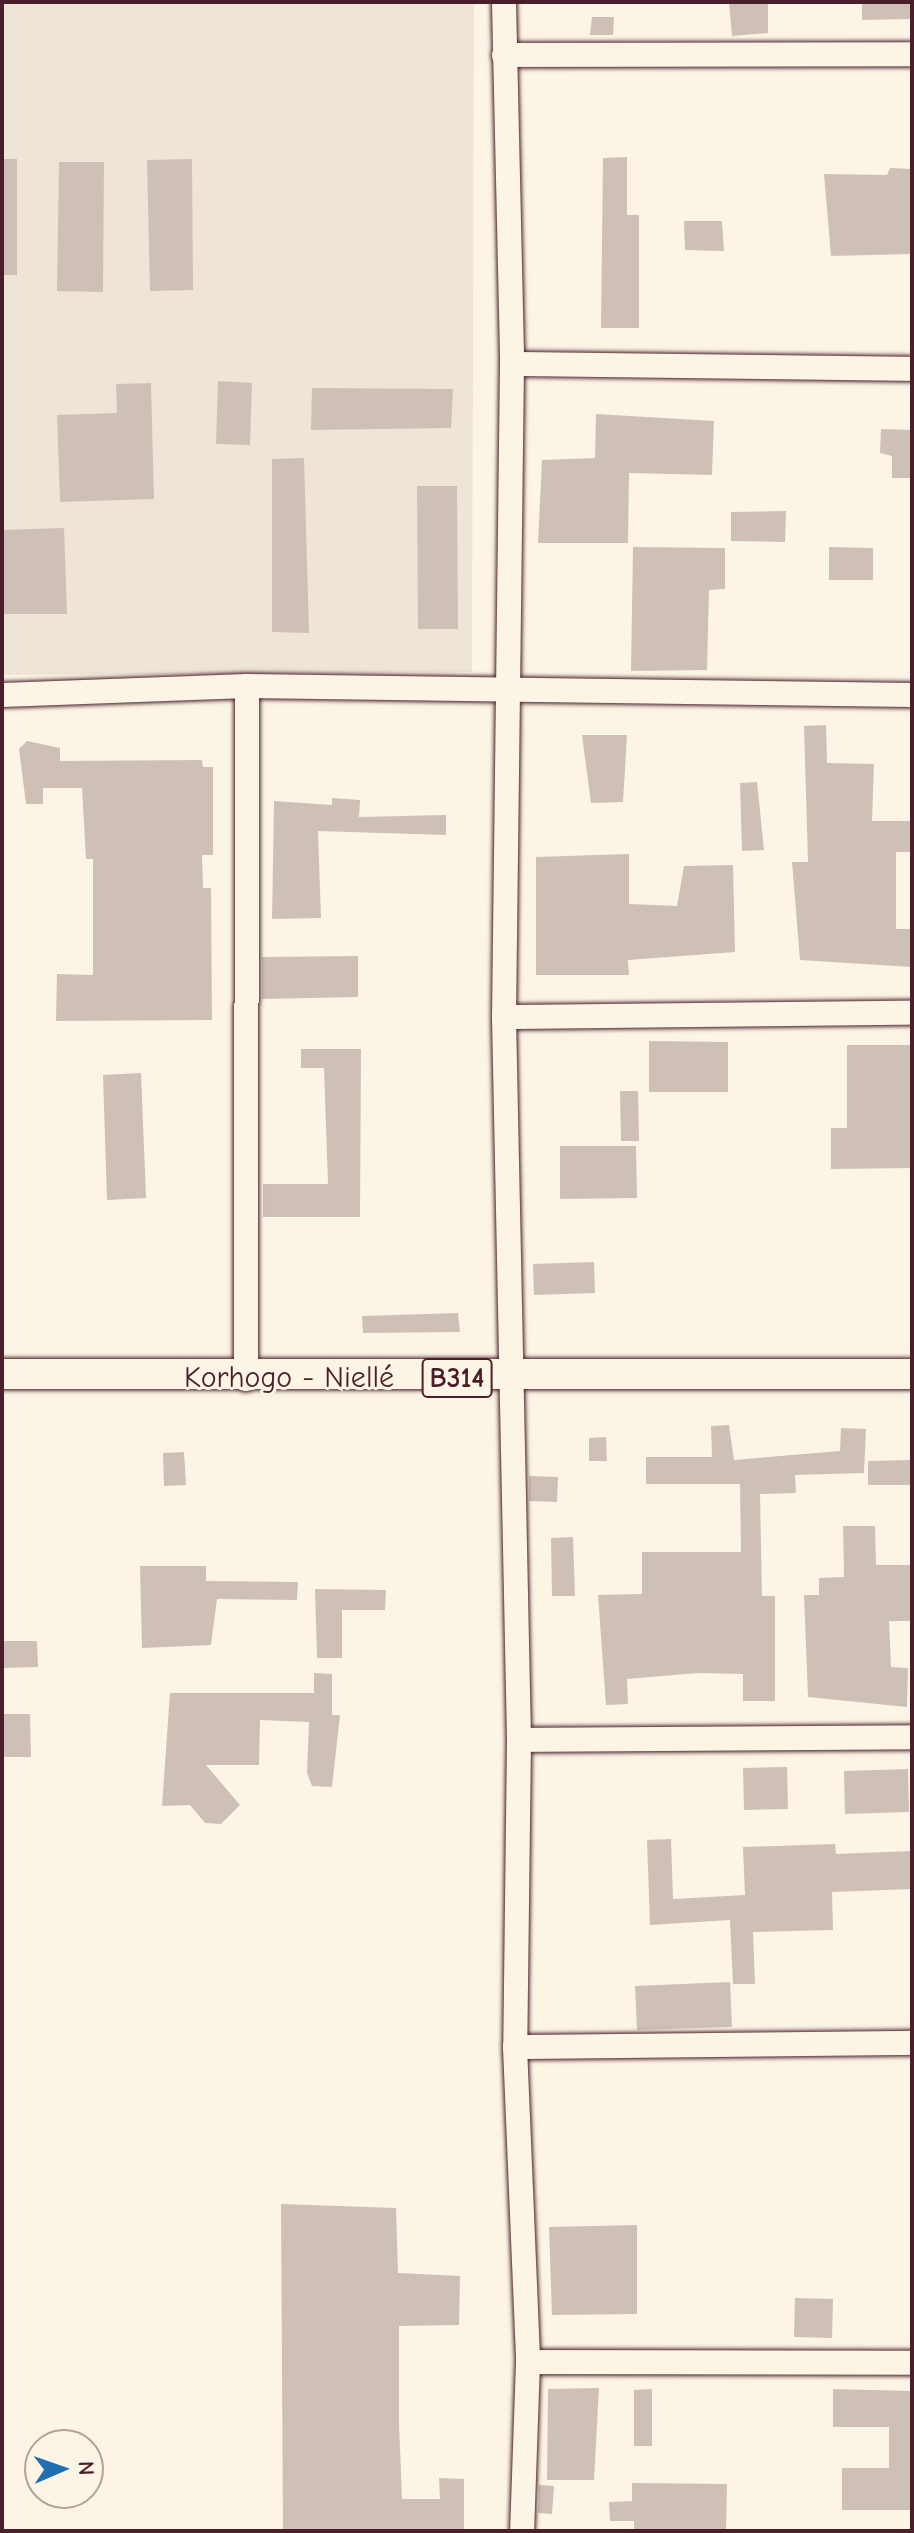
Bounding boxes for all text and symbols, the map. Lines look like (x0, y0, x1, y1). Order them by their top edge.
road number: B314 (421, 1354, 493, 1402)
street label: Korhogo - Niellé (184, 1360, 394, 1396)
north arrow (24, 2429, 104, 2509)
text: N (73, 2461, 99, 2476)

